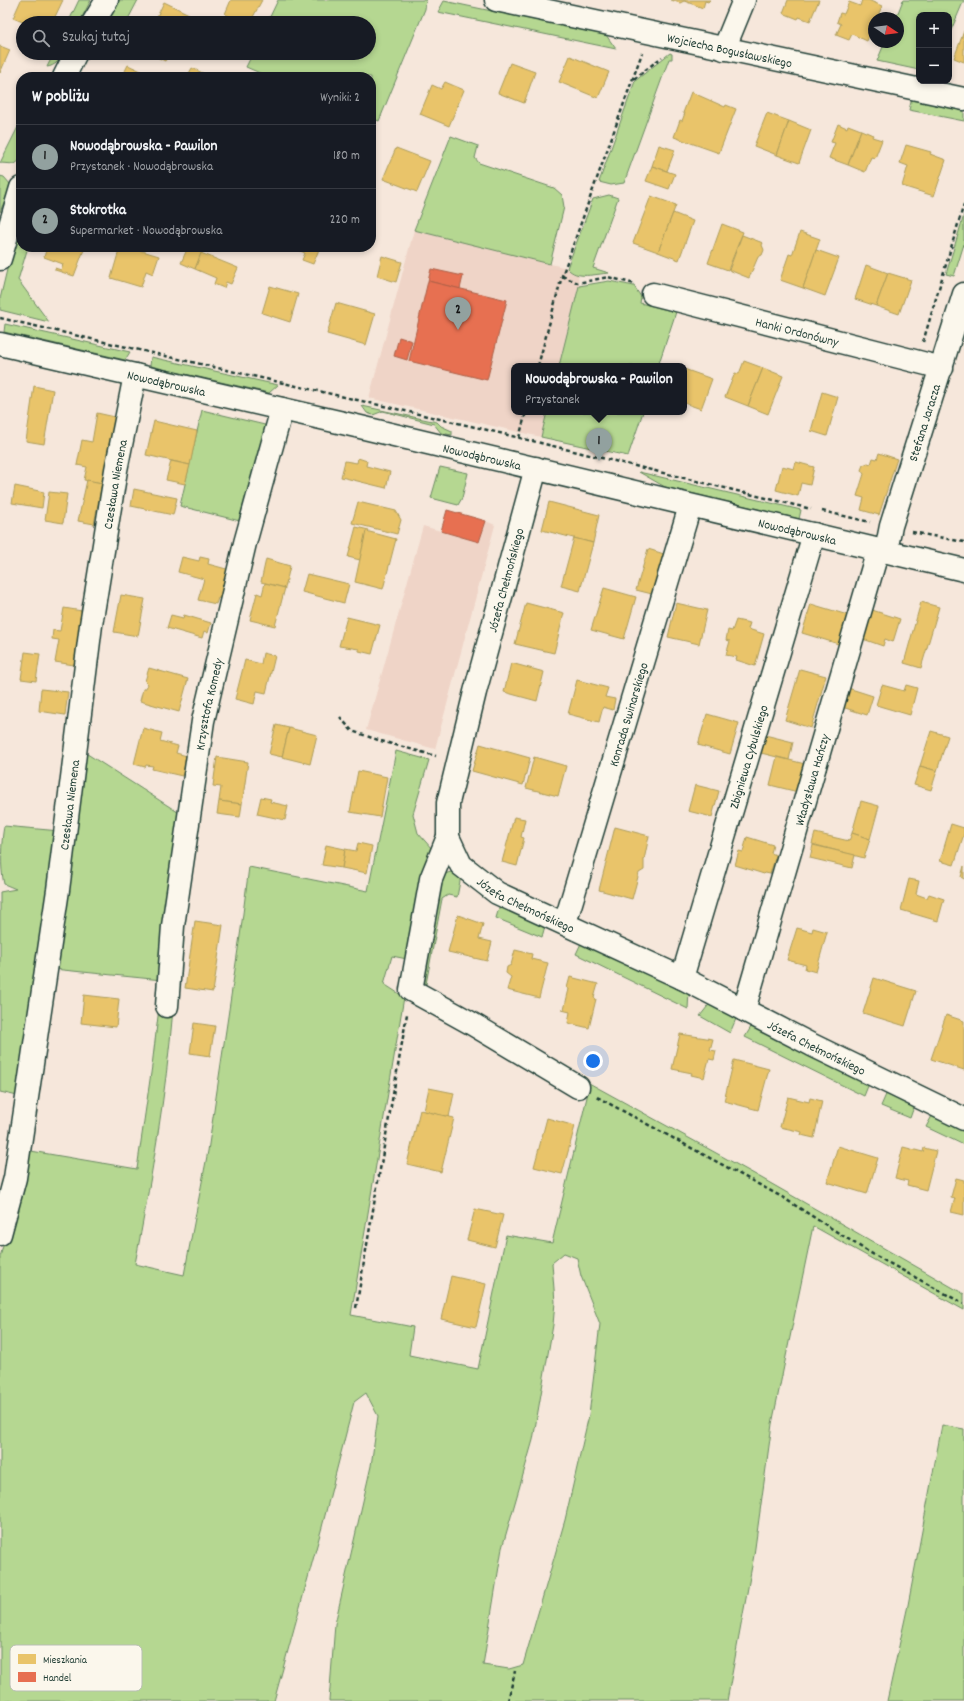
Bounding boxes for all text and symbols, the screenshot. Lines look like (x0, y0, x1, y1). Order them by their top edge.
north arrow (868, 12, 904, 48)
map controls (916, 12, 952, 84)
button: + (916, 12, 952, 48)
search box (16, 16, 376, 60)
icon: search (30, 27, 52, 49)
text: Szukaj tutaj (62, 27, 130, 49)
street label: Wojciecha Bogusławskiego (665, 29, 794, 74)
button: − (916, 48, 952, 84)
text: W pobliżu (32, 86, 89, 110)
text: Wyniki: 2 (320, 89, 360, 108)
text: Nowodąbrowska - Pawilon (70, 136, 217, 158)
text: 1 (44, 147, 46, 166)
text: 180 m (333, 147, 360, 166)
text: Przystanek · Nowodąbrowska (70, 158, 213, 177)
text: Stokrotka (70, 200, 126, 222)
text: 2 (42, 211, 48, 230)
text: 220 m (330, 211, 360, 230)
text: Supermarket · Nowodąbrowska (70, 222, 222, 241)
pin: 2 (445, 297, 471, 330)
street label: Hanki Ordonówny (753, 314, 841, 353)
popup (511, 363, 687, 415)
street label: Nowodąbrowska (125, 367, 208, 403)
text: Nowodąbrowska - Pawilon (525, 369, 673, 391)
street label: Stefana Jaracza (905, 381, 947, 464)
text: Przystanek (525, 391, 580, 410)
pin: 1 (586, 428, 612, 461)
street label: Czesława Niemena (100, 437, 134, 531)
street label: Nowodąbrowska (441, 440, 524, 477)
street label: Nowodąbrowska (756, 515, 839, 552)
street label: Józefa Chełmońskiego (484, 526, 531, 635)
street label: Krzysztofa Komedy (192, 656, 230, 752)
street label: Konrada Swinarskiego (605, 660, 655, 769)
street label: Zbigniewa Cybulskiego (726, 703, 775, 812)
street label: Władysława Hańczy (791, 731, 836, 828)
street label: Czesława Niemena (56, 758, 86, 851)
street label: Józefa Chełmońskiego (472, 874, 577, 939)
street label: Józefa Chełmońskiego (763, 1017, 868, 1082)
your location (583, 1051, 603, 1071)
legend (10, 1645, 142, 1691)
text: Mieszkania (43, 1653, 88, 1669)
text: Handel (43, 1671, 72, 1687)

